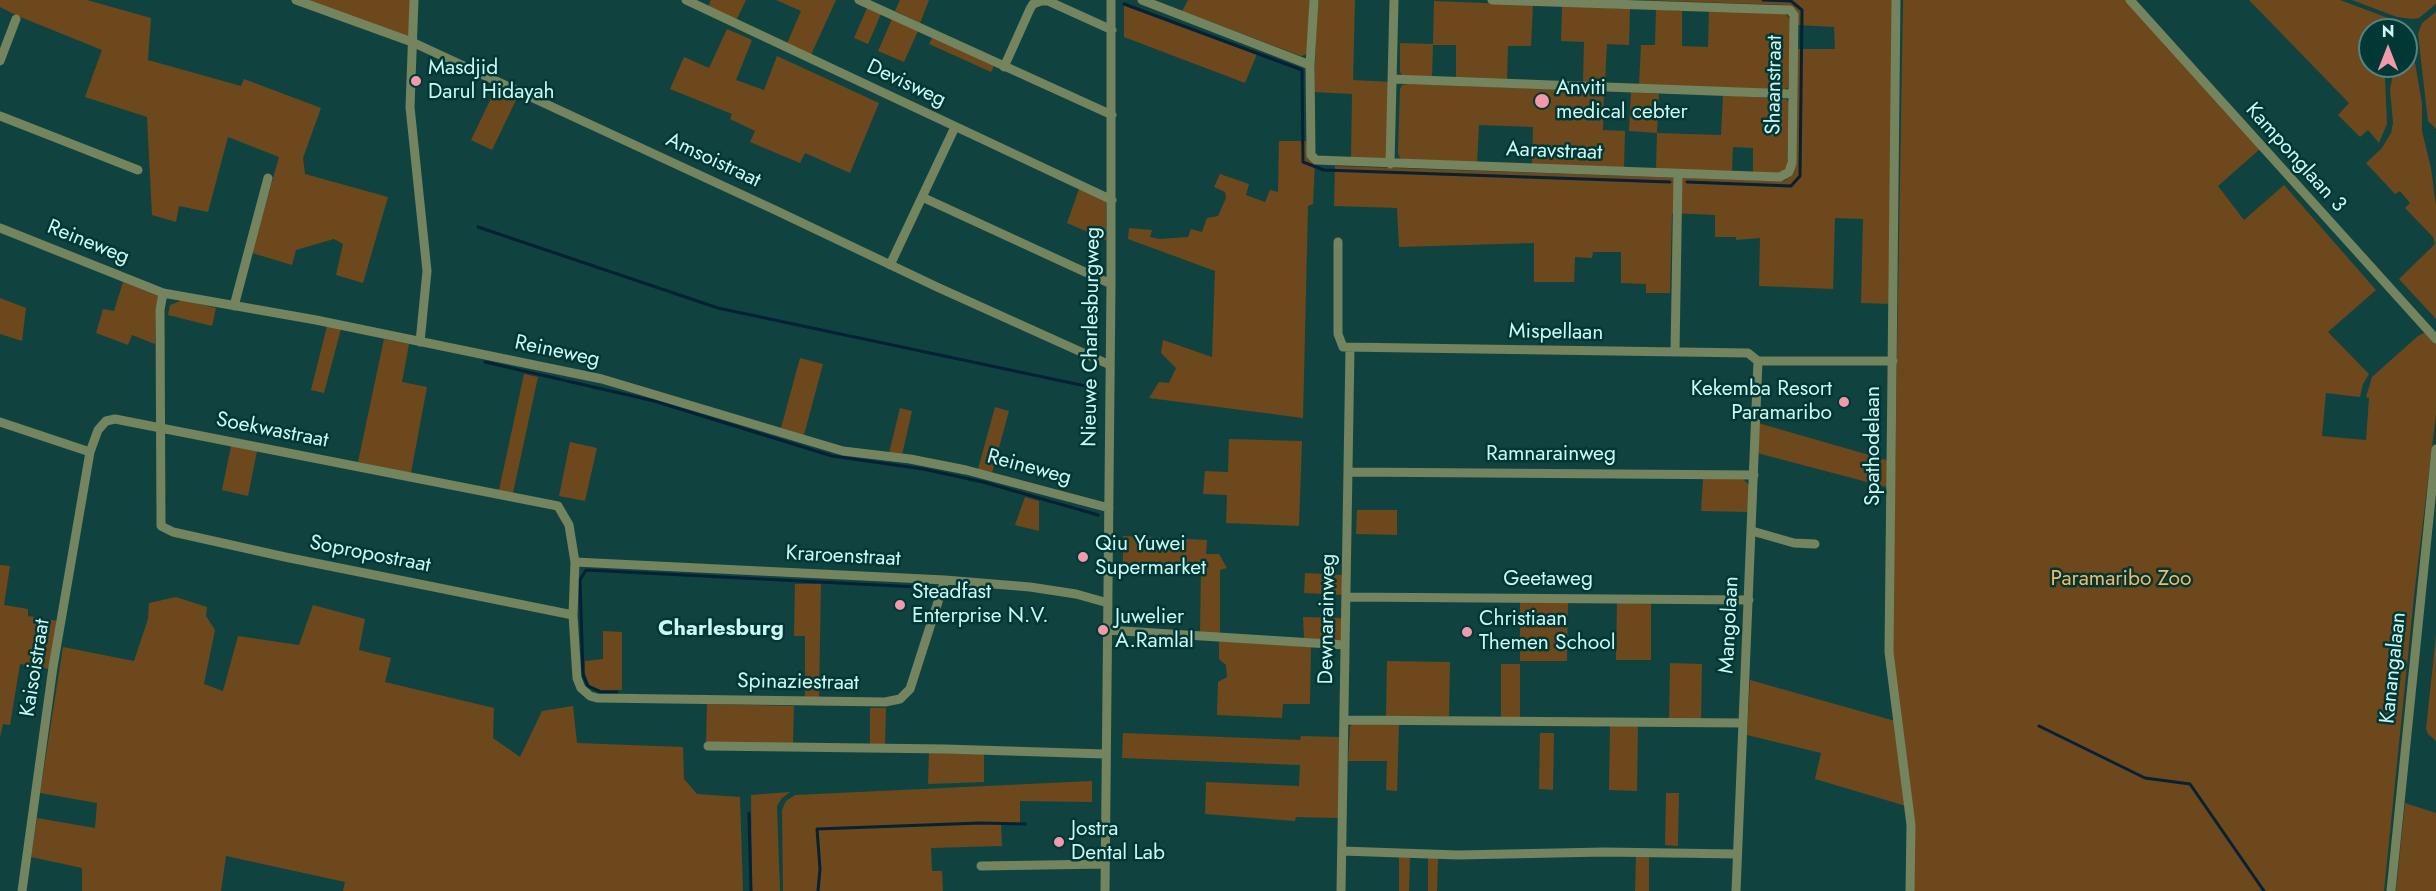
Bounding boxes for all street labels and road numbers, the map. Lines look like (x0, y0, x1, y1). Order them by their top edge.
street label: Shaanstraat (1762, 35, 1788, 135)
street label: Devisweg (862, 55, 950, 113)
street label: Kamponglaan 3 (2239, 98, 2351, 218)
street label: Amsoistraat (662, 128, 764, 194)
street label: Aaravstraat (1505, 138, 1603, 166)
street label: Reineweg (43, 215, 133, 271)
street label: Nieuwe Charlesburgweg (1077, 227, 1107, 447)
street label: Mispellaan (1508, 320, 1604, 346)
street label: Reineweg (512, 331, 602, 373)
street label: Spathodelaan (1861, 386, 1887, 506)
street label: Soekwastraat (214, 408, 330, 454)
street label: Ramnarainweg (1486, 442, 1616, 468)
street label: Reineweg (984, 445, 1074, 491)
street label: Sopropostraat (307, 531, 433, 579)
street label: Kraroenstraat (785, 541, 901, 573)
street label: Dewnarainweg (1314, 553, 1342, 685)
street label: Geetaweg (1503, 567, 1593, 593)
street label: Mangolaan (1715, 576, 1745, 674)
street label: Kanangalaan (2376, 611, 2412, 725)
street label: Kaisoistraat (16, 617, 56, 719)
street label: Spinaziestraat (737, 669, 859, 697)

